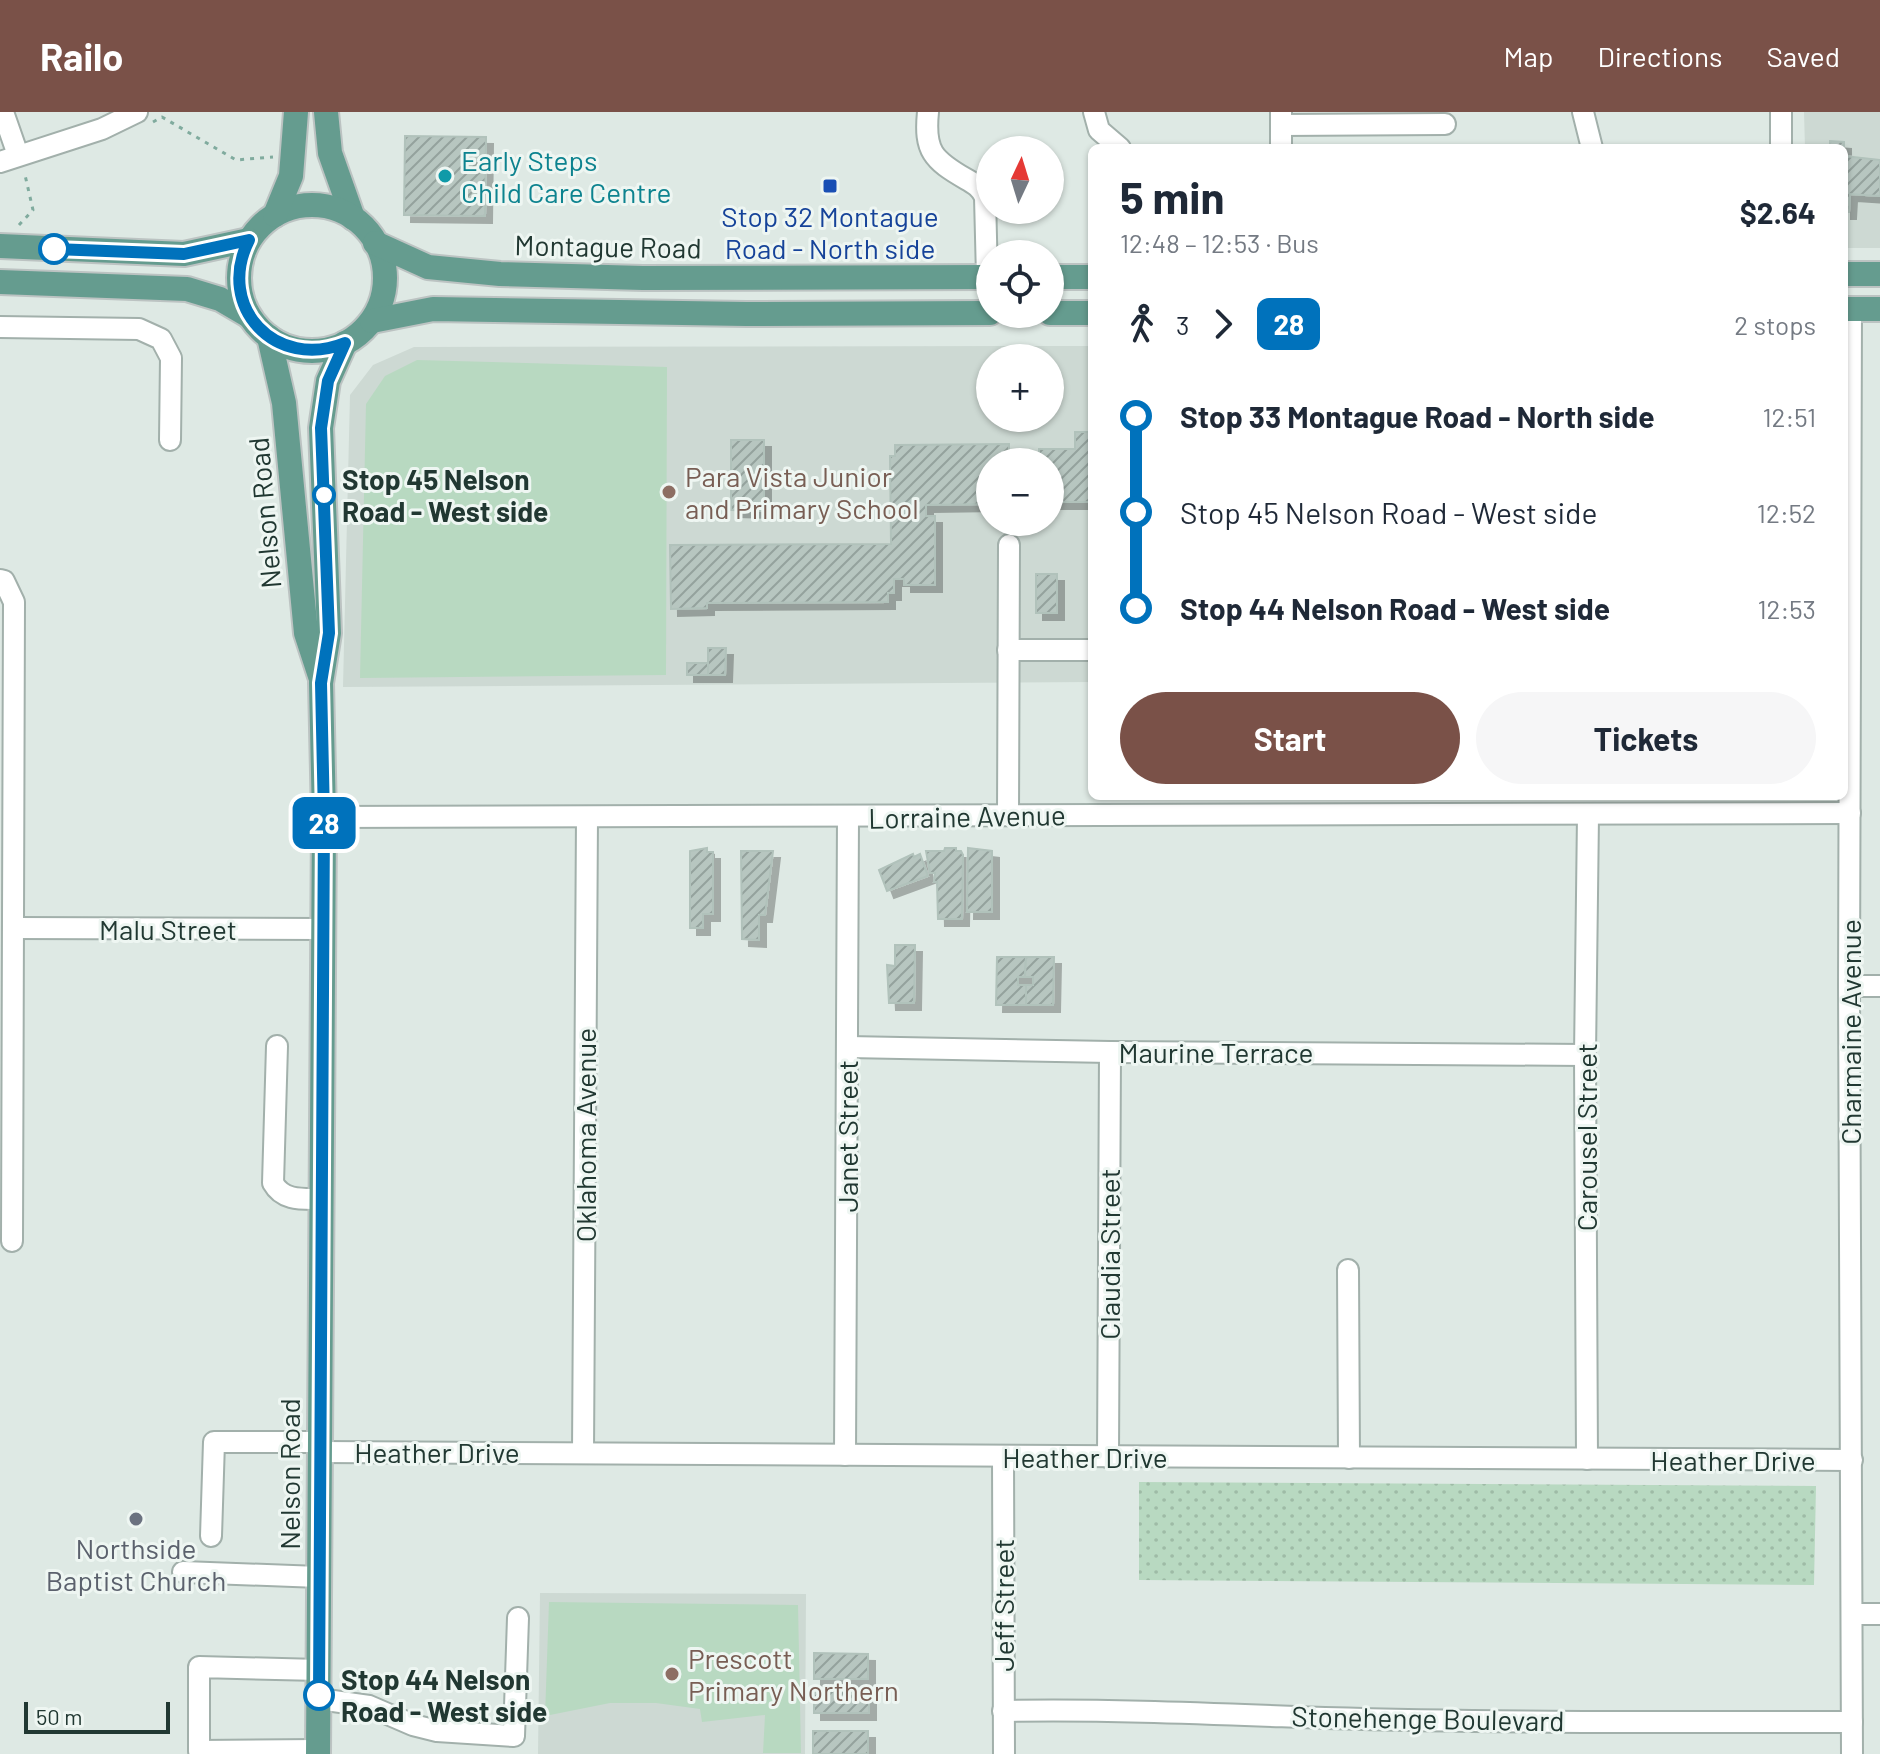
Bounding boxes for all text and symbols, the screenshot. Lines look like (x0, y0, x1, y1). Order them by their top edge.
text: Railo (40, 33, 124, 79)
text: Map (1504, 39, 1553, 73)
text: Directions (1597, 39, 1723, 73)
text: Saved (1767, 39, 1840, 73)
north arrow (976, 136, 1064, 224)
map controls (976, 136, 1064, 536)
place label: Early Steps Child Care Centre (461, 143, 671, 209)
marker: Early Steps Child Care Centre (436, 167, 454, 185)
text: 5 min (1120, 170, 1225, 223)
marker: Stop 32 Montague Road - North side (821, 177, 839, 195)
text: $2.64 (1740, 194, 1816, 230)
place label: Stop 32 Montague Road - North side (721, 199, 939, 265)
street label: Montague Road (514, 227, 702, 265)
text: 12:48 – 12:53 · Bus (1120, 227, 1319, 258)
unlabelled marker (39, 234, 69, 264)
button: locate (976, 240, 1064, 328)
icon: walk (1120, 302, 1164, 346)
icon: forward (1201, 302, 1245, 346)
text: 28 (1273, 307, 1304, 341)
text: 3 (1176, 309, 1189, 340)
text: 2 stops (1734, 309, 1816, 340)
button: + (976, 344, 1064, 432)
text: Stop 33 Montague Road - North side (1180, 398, 1655, 434)
text: 12:51 (1762, 401, 1816, 432)
street label: Nelson Road (240, 436, 288, 590)
button: − (976, 448, 1064, 536)
place label: Para Vista Junior and Primary School (685, 459, 919, 525)
place label: Stop 45 Nelson Road - West side (342, 462, 548, 528)
marker: Para Vista Junior and Primary School (660, 483, 678, 501)
marker: Stop 45 Nelson Road - West side (313, 484, 335, 506)
text: Stop 45 Nelson Road - West side (1180, 494, 1597, 530)
text: 12:52 (1757, 497, 1816, 528)
text: Stop 44 Nelson Road - West side (1180, 590, 1610, 626)
text: 12:53 (1757, 593, 1816, 624)
button: Start (1120, 692, 1460, 784)
button: Tickets (1476, 692, 1816, 784)
line badge: 28 (288, 797, 360, 849)
street label: Lorraine Avenue (868, 797, 1066, 835)
text: 28 (309, 806, 339, 840)
street label: Malu Street (99, 912, 237, 946)
street label: Charmaine Avenue (1833, 919, 1867, 1145)
street label: Oklahoma Avenue (568, 1028, 602, 1242)
street label: Maurine Terrace (1118, 1035, 1314, 1069)
street label: Carousel Street (1569, 1043, 1603, 1231)
street label: Janet Street (830, 1060, 864, 1212)
street label: Claudia Street (1092, 1168, 1126, 1340)
street label: Nelson Road (272, 1398, 306, 1550)
street label: Heather Drive (354, 1435, 520, 1469)
street label: Heather Drive (1002, 1440, 1168, 1474)
street label: Heather Drive (1650, 1443, 1816, 1477)
marker: Northside Baptist Church (127, 1510, 145, 1528)
place label: Northside Baptist Church (46, 1531, 226, 1597)
street label: Jeff Street (986, 1539, 1020, 1671)
place label: Prescott Primary Northern (688, 1641, 899, 1707)
place label: Stop 44 Nelson Road - West side (341, 1662, 547, 1728)
marker: Prescott Primary Northern (663, 1665, 681, 1683)
marker: Stop 44 Nelson Road - West side (304, 1680, 334, 1710)
scale bar (24, 1698, 170, 1734)
street label: Stonehenge Boulevard (1291, 1699, 1565, 1737)
text: 50 m (36, 1703, 82, 1729)

